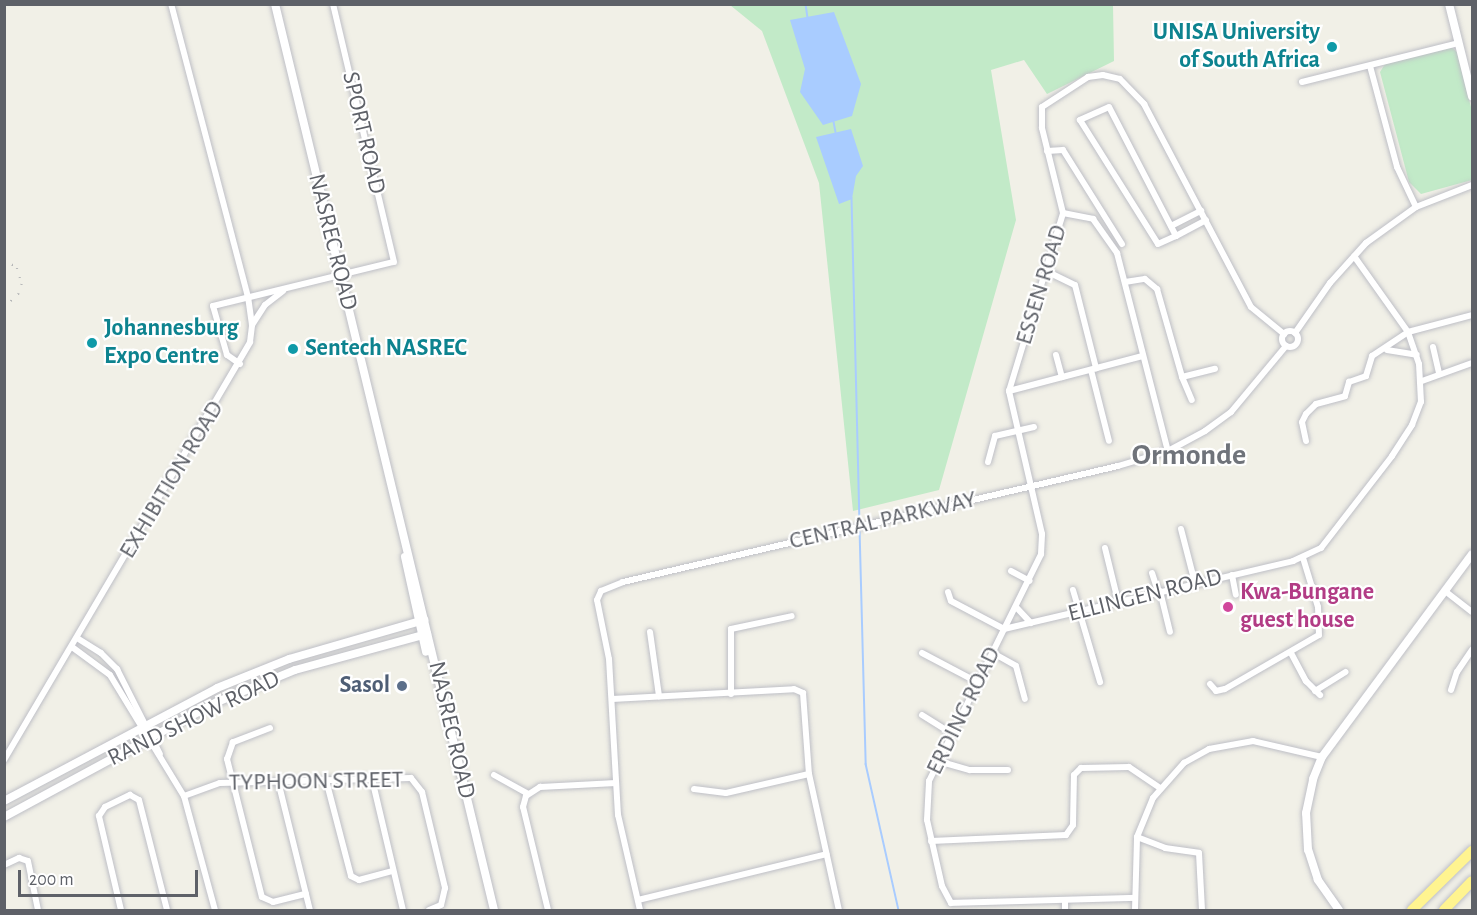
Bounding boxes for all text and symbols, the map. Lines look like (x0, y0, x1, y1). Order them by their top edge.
place label: UNISA University of South Africa (1153, 19, 1320, 75)
marker: UNISA University of South Africa (1325, 40, 1339, 54)
street label: SPORT ROAD (335, 69, 391, 197)
street label: NASREC ROAD (301, 171, 363, 313)
street label: ESSEN ROAD (1010, 222, 1074, 348)
place label: Johannesburg Expo Centre (104, 315, 239, 371)
place label: Sentech NASREC (305, 335, 467, 363)
marker: Johannesburg Expo Centre (85, 336, 99, 350)
marker: Sentech NASREC (286, 342, 300, 356)
street label: EXHIBITION ROAD (114, 396, 230, 564)
district label: Ormonde (1132, 437, 1246, 473)
street label: CENTRAL PARKWAY (787, 485, 979, 557)
street label: ELLINGEN ROAD (1065, 563, 1225, 629)
place label: Kwa-Bungane guest house (1240, 579, 1374, 635)
marker: Kwa-Bungane guest house (1221, 600, 1235, 614)
street label: ERDING ROAD (921, 642, 1007, 780)
street label: NASREC ROAD (421, 659, 481, 801)
street label: RAND SHOW ROAD (103, 665, 285, 773)
place label: Sasol (340, 672, 390, 700)
marker: Sasol (395, 679, 409, 693)
street label: TYPHOON STREET (228, 766, 404, 798)
scale bar (21, 858, 201, 896)
text: 200 m (29, 871, 74, 889)

